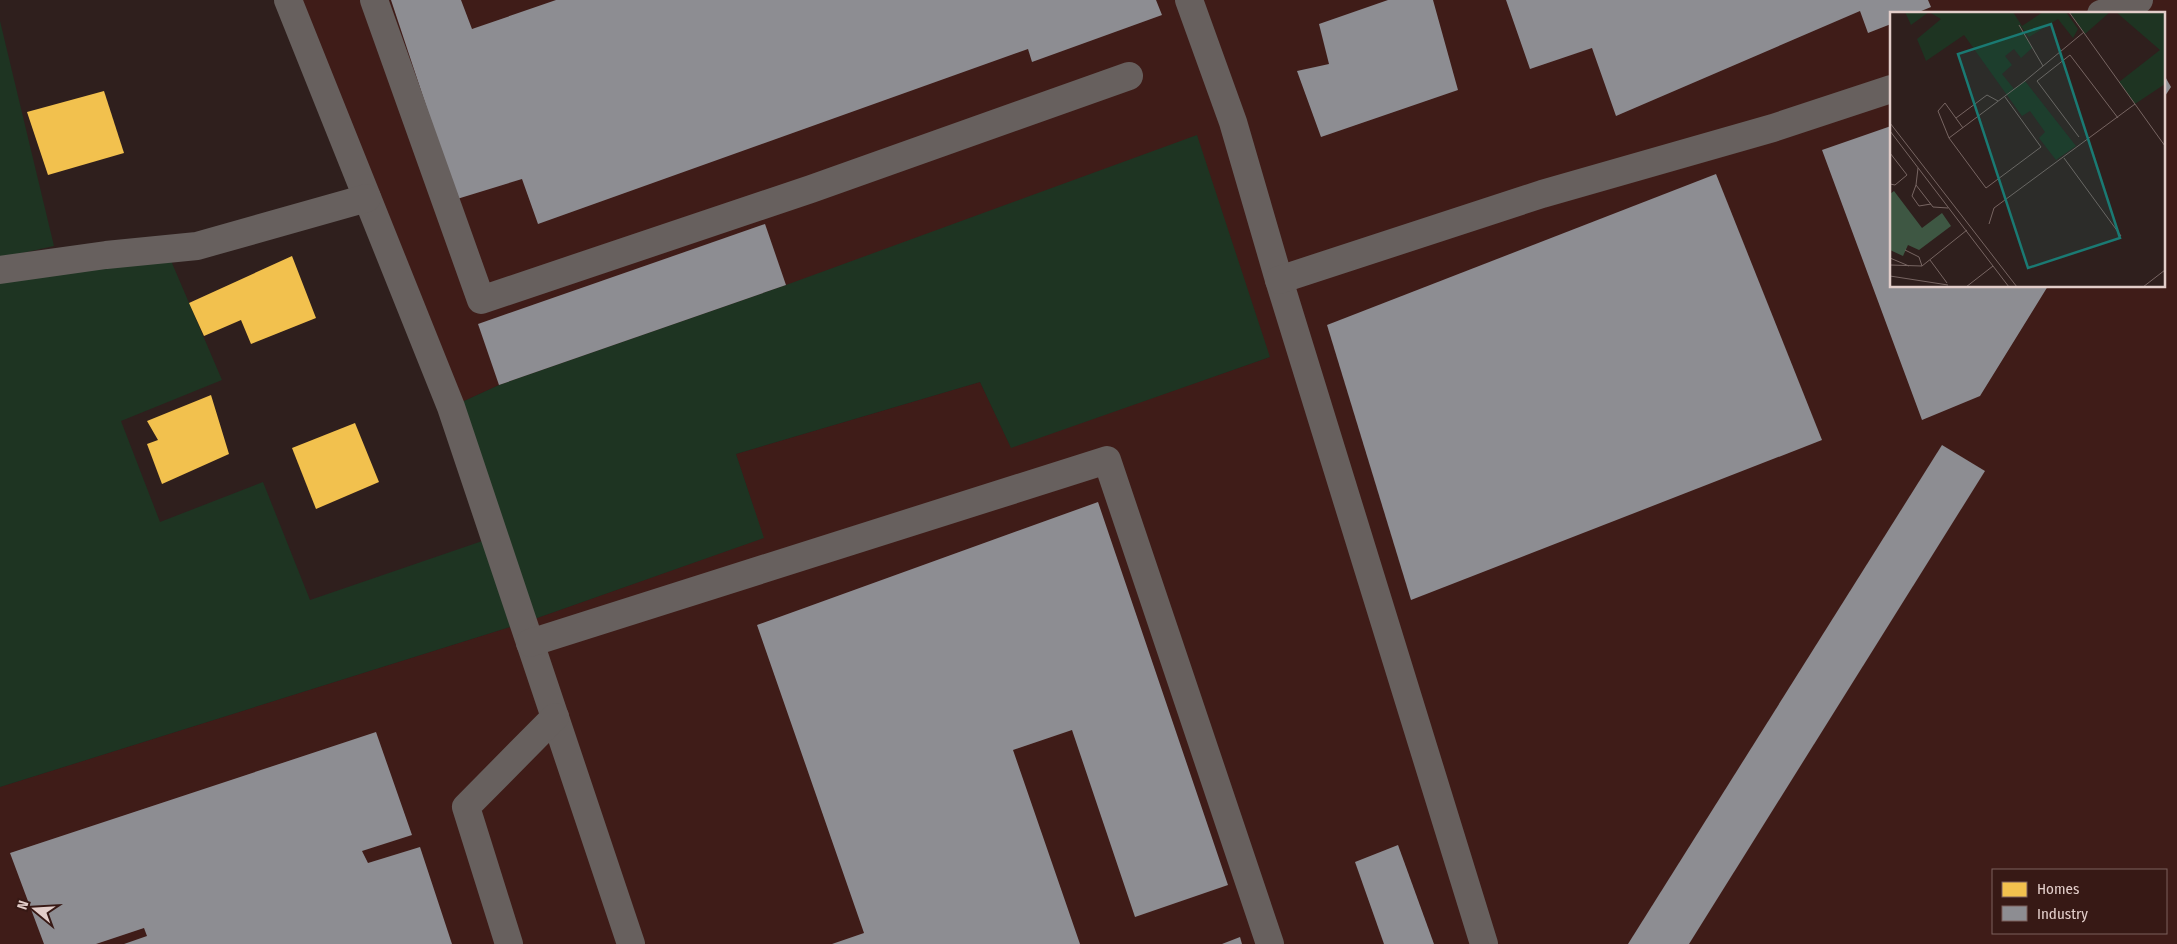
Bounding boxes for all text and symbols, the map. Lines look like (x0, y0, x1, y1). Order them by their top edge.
inset map (1890, 12, 2164, 288)
legend (1992, 869, 2167, 934)
text: Homes (2037, 880, 2079, 898)
north arrow (10, 884, 60, 934)
text: N (14, 899, 32, 912)
text: Industry (2037, 905, 2088, 923)

